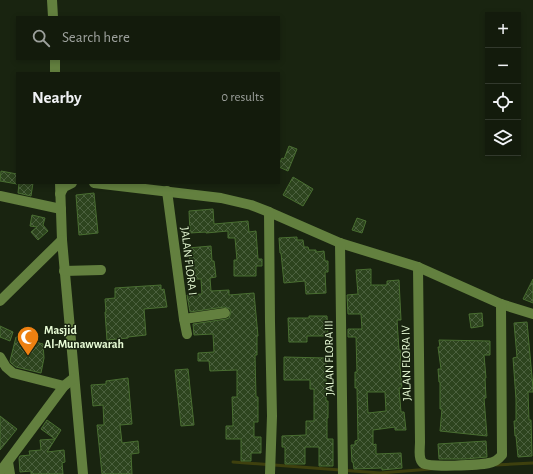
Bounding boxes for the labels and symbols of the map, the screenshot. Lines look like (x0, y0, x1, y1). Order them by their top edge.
street label: JALAN FLORA I (179, 226, 199, 296)
street label: JALAN FLORA III (322, 320, 336, 396)
mosque icon: Masjid Al-Munawwarah (15, 324, 41, 357)
place label: Masjid Al-Munawwarah (44, 324, 124, 350)
street label: JALAN FLORA IV (399, 325, 413, 401)

